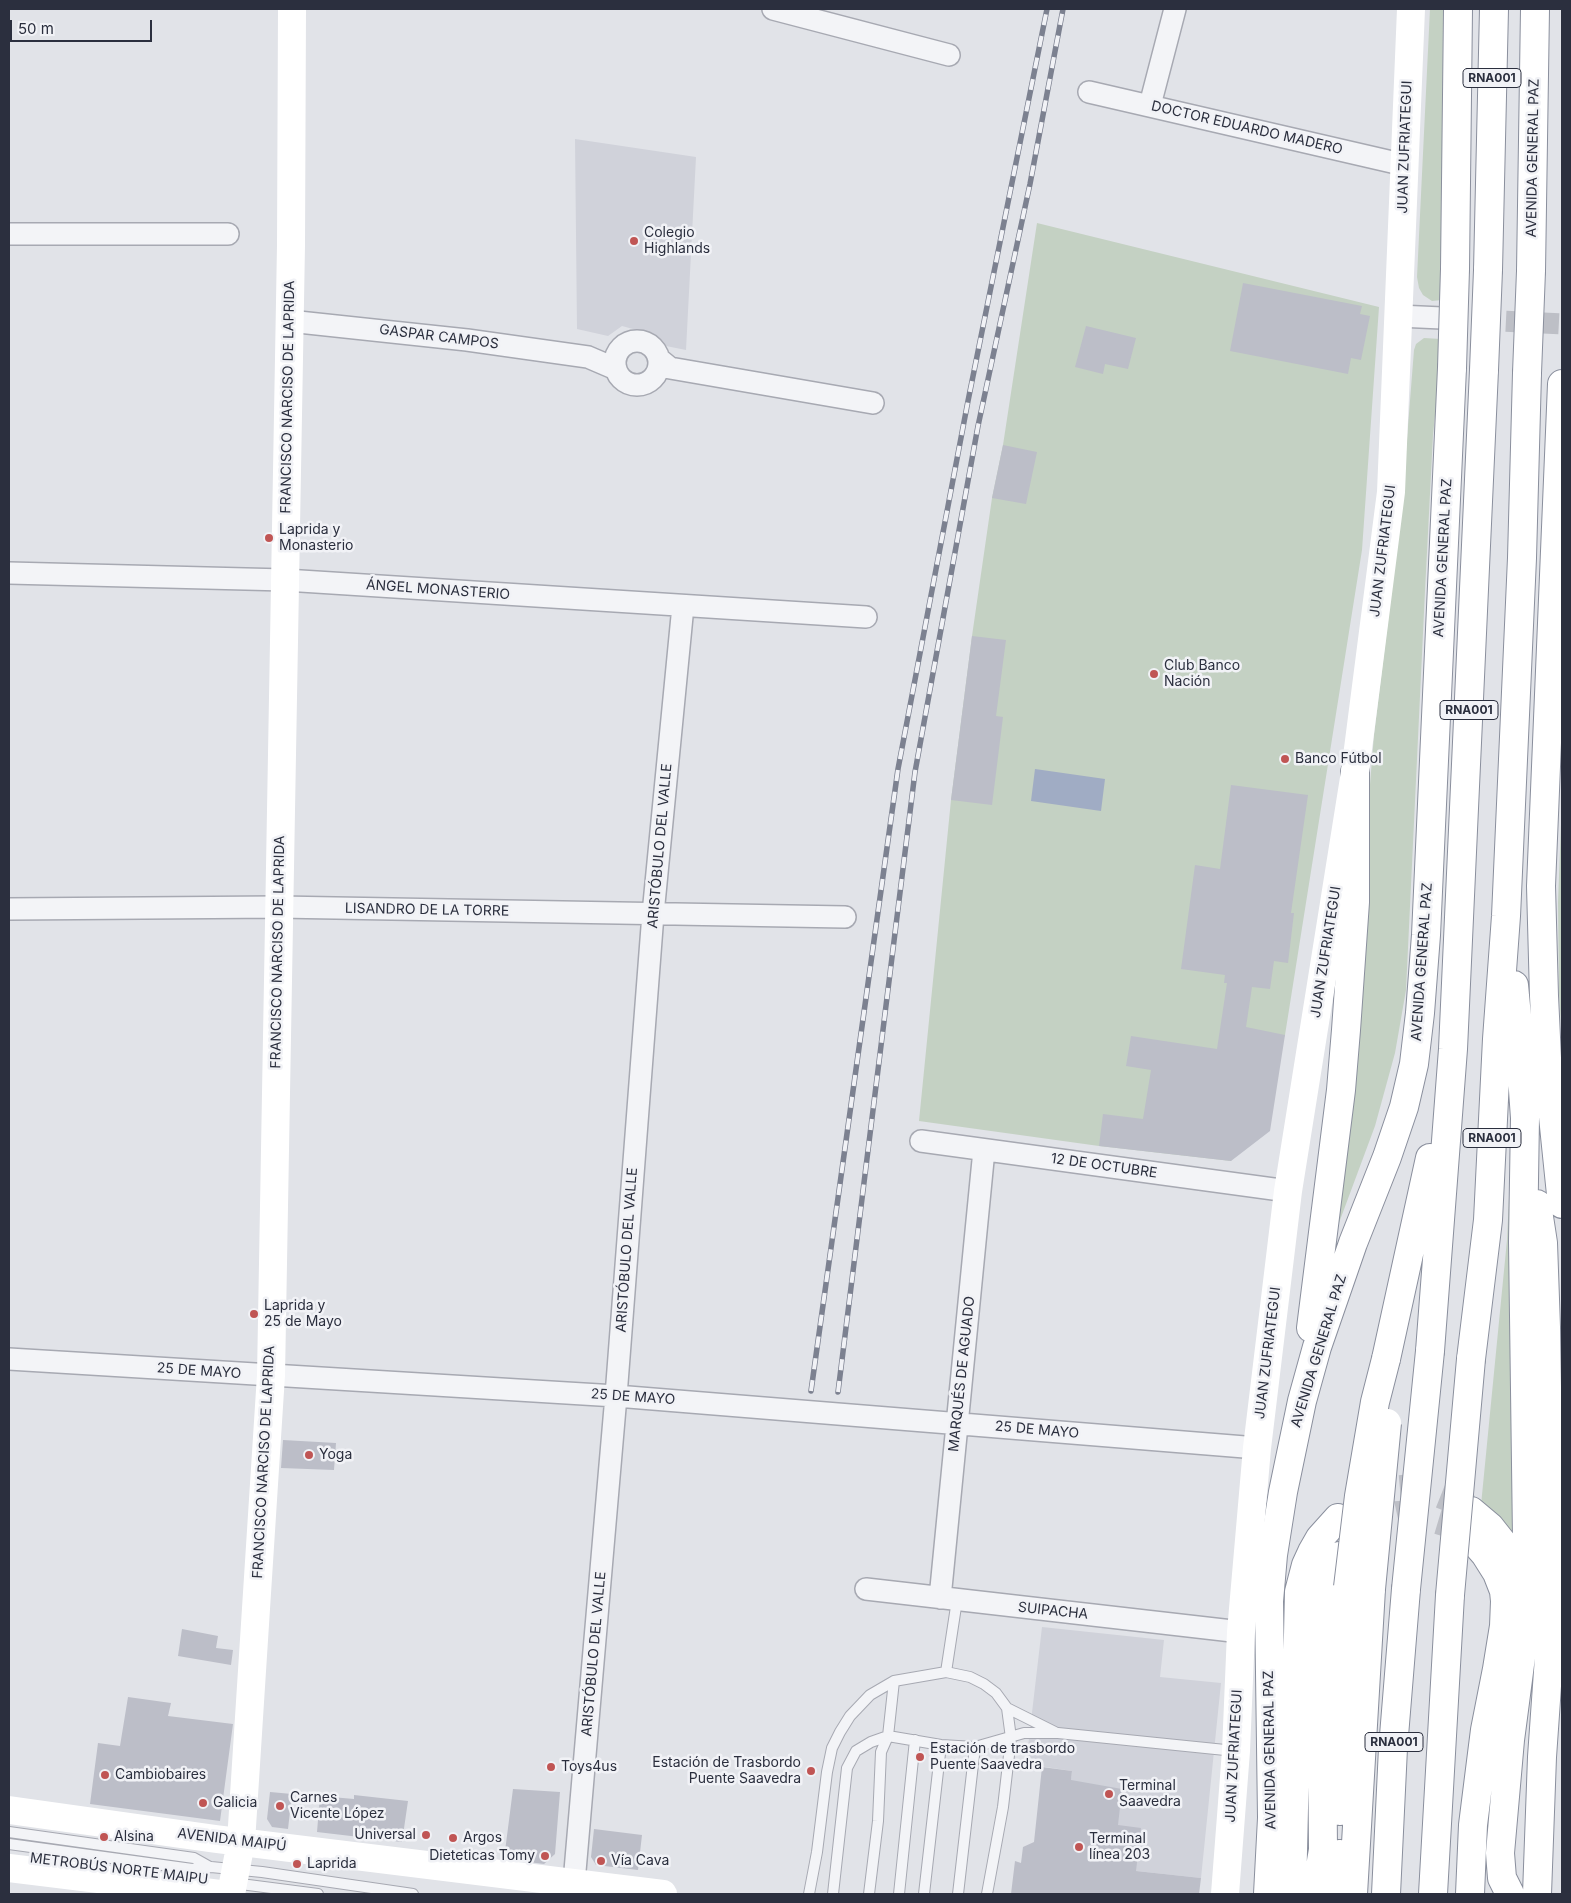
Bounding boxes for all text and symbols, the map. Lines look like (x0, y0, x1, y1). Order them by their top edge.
scale bar (12, 10, 155, 42)
text: 50 m (18, 19, 54, 38)
road number: RNA001 (1463, 68, 1521, 88)
street label: AVENIDA GENERAL PAZ (1523, 78, 1543, 238)
street label: JUAN ZUFRIATEGUI (1394, 80, 1416, 214)
street label: DOCTOR EDUARDO MADERO (1150, 98, 1344, 158)
place label: Colegio Highlands (644, 225, 710, 258)
marker: Colegio Highlands (628, 235, 640, 247)
street label: FRANCISCO NARCISO DE LAPRIDA (278, 280, 298, 514)
street label: GASPAR CAMPOS (378, 321, 500, 353)
street label: AVENIDA GENERAL PAZ (1430, 478, 1456, 638)
street label: JUAN ZUFRIATEGUI (1367, 484, 1399, 618)
place label: Laprida y Monasterio (279, 522, 353, 554)
marker: Laprida y Monasterio (263, 532, 275, 544)
street label: ÁNGEL MONASTERIO (365, 577, 511, 603)
place label: Club Banco Nación (1164, 658, 1240, 690)
marker: Club Banco Nación (1148, 668, 1160, 680)
road number: RNA001 (1440, 700, 1498, 720)
place label: Banco Fútbol (1295, 751, 1382, 767)
marker: Banco Fútbol (1279, 753, 1291, 765)
street label: ARISTÓBULO DEL VALLE (644, 763, 676, 929)
street label: FRANCISCO NARCISO DE LAPRIDA (268, 835, 288, 1069)
street label: AVENIDA GENERAL PAZ (1408, 882, 1436, 1042)
street label: JUAN ZUFRIATEGUI (1307, 885, 1345, 1019)
street label: LISANDRO DE LA TORRE (345, 900, 509, 920)
road number: RNA001 (1463, 1128, 1521, 1148)
street label: 12 DE OCTUBRE (1050, 1150, 1158, 1182)
street label: ARISTÓBULO DEL VALLE (613, 1167, 641, 1333)
street label: AVENIDA GENERAL PAZ (1288, 1273, 1350, 1429)
street label: JUAN ZUFRIATEGUI (1252, 1286, 1284, 1420)
street label: MARQUÉS DE AGUADO (945, 1295, 979, 1453)
place label: Laprida y 25 de Mayo (264, 1298, 342, 1330)
marker: Laprida y 25 de Mayo (248, 1308, 260, 1320)
street label: FRANCISCO NARCISO DE LAPRIDA (250, 1345, 278, 1579)
street label: 25 DE MAYO (156, 1360, 242, 1382)
street label: 25 DE MAYO (590, 1386, 676, 1408)
street label: 25 DE MAYO (994, 1418, 1080, 1442)
place label: Yoga (319, 1447, 352, 1463)
marker: Yoga (303, 1449, 315, 1461)
street label: ARISTÓBULO DEL VALLE (578, 1571, 610, 1737)
street label: SUIPACHA (1017, 1599, 1089, 1623)
street label: AVENIDA GENERAL PAZ (1260, 1670, 1280, 1830)
street label: JUAN ZUFRIATEGUI (1222, 1689, 1246, 1823)
road number: RNA001 (1365, 1732, 1423, 1751)
place label: Estación de trasbordo Puente Saavedra (930, 1741, 1075, 1774)
marker: Estación de trasbordo Puente Saavedra (914, 1751, 926, 1763)
place label: Estación de Trasbordo Puente Saavedra (652, 1755, 801, 1788)
place label: Toys4us (561, 1759, 617, 1775)
marker: Toys4us (545, 1761, 557, 1773)
marker: Estación de Trasbordo Puente Saavedra (805, 1765, 817, 1777)
place label: Cambiobaires (115, 1767, 206, 1783)
marker: Cambiobaires (99, 1769, 111, 1781)
place label: Terminal Saavedra (1119, 1778, 1181, 1810)
marker: Terminal Saavedra (1103, 1788, 1115, 1800)
place label: Carnes Vicente López (290, 1790, 385, 1822)
place label: Galicia (213, 1795, 257, 1811)
marker: Galicia (197, 1797, 209, 1809)
marker: Carnes Vicente López (274, 1800, 286, 1812)
street label: AVENIDA MAIPÚ (177, 1825, 287, 1855)
place label: Universal (354, 1827, 416, 1843)
place label: Alsina (114, 1829, 154, 1845)
marker: Universal (420, 1829, 432, 1841)
place label: Argos (463, 1830, 502, 1846)
marker: Alsina (98, 1831, 110, 1843)
place label: Terminal línea 203 (1089, 1831, 1150, 1864)
marker: Argos (447, 1832, 459, 1844)
marker: Terminal línea 203 (1073, 1841, 1085, 1853)
place label: Dieteticas Tomy (429, 1848, 535, 1864)
street label: METROBÚS NORTE MAIPU (29, 1850, 209, 1888)
marker: Dieteticas Tomy (539, 1850, 551, 1862)
place label: Vía Cava (611, 1853, 669, 1869)
marker: Vía Cava (595, 1855, 607, 1867)
place label: Laprida (307, 1856, 357, 1872)
marker: Laprida (291, 1858, 303, 1870)

